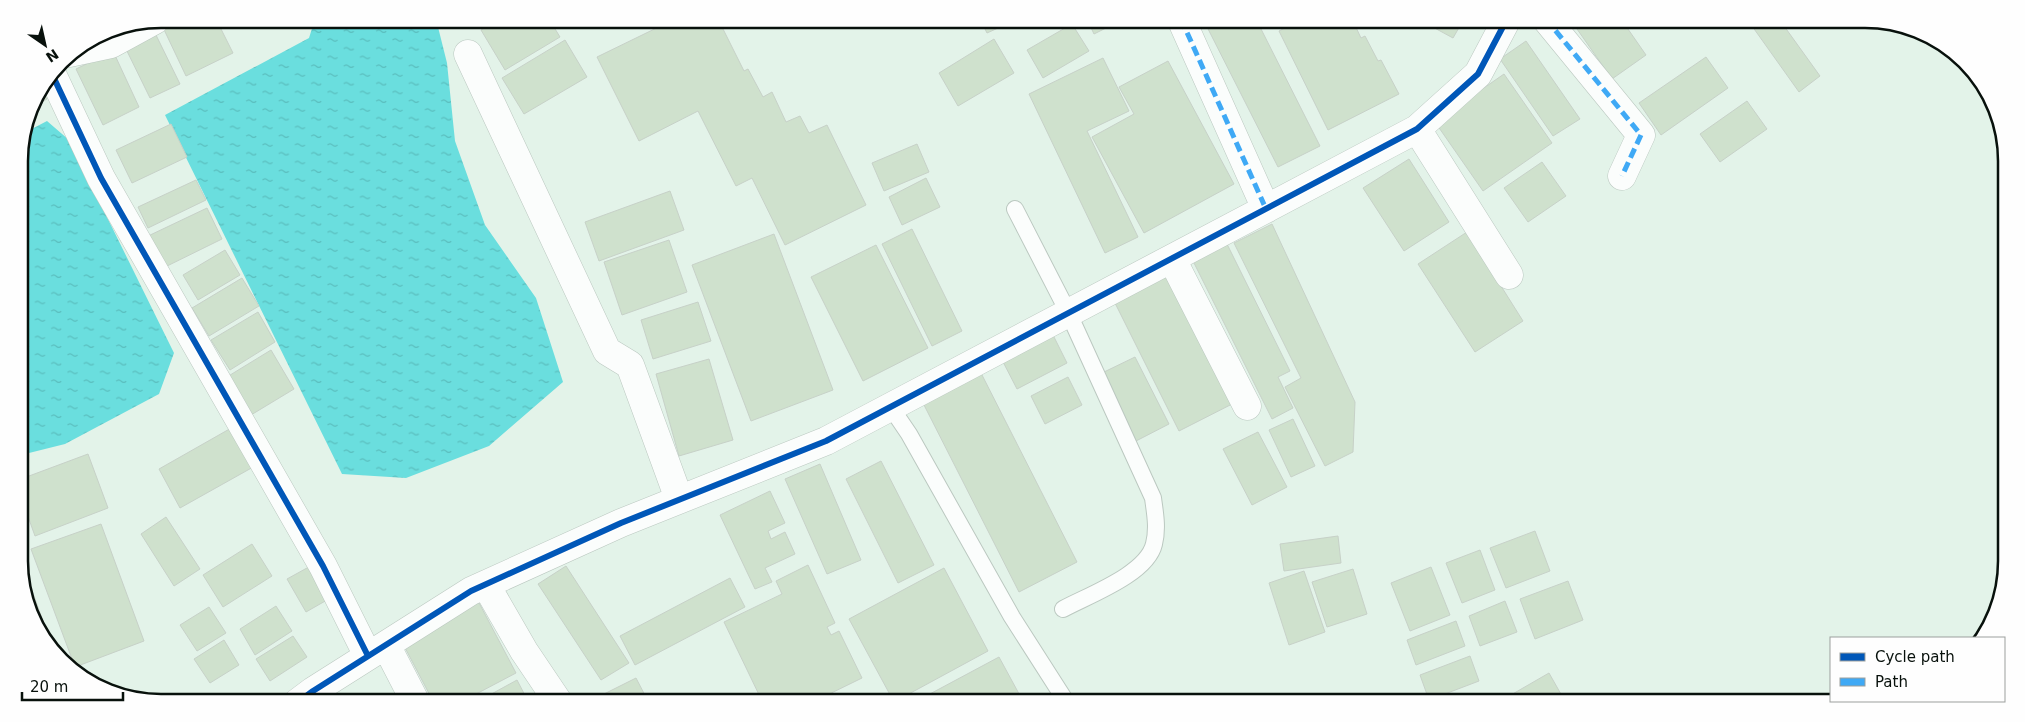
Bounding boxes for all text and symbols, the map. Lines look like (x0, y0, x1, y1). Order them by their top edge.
north arrow (20, 20, 70, 70)
text: N (43, 46, 62, 66)
legend (1830, 637, 2005, 702)
text: Cycle path (1875, 648, 1955, 666)
scale bar (22, 670, 124, 702)
text: Path (1875, 673, 1908, 691)
text: 20 m (30, 678, 68, 696)

